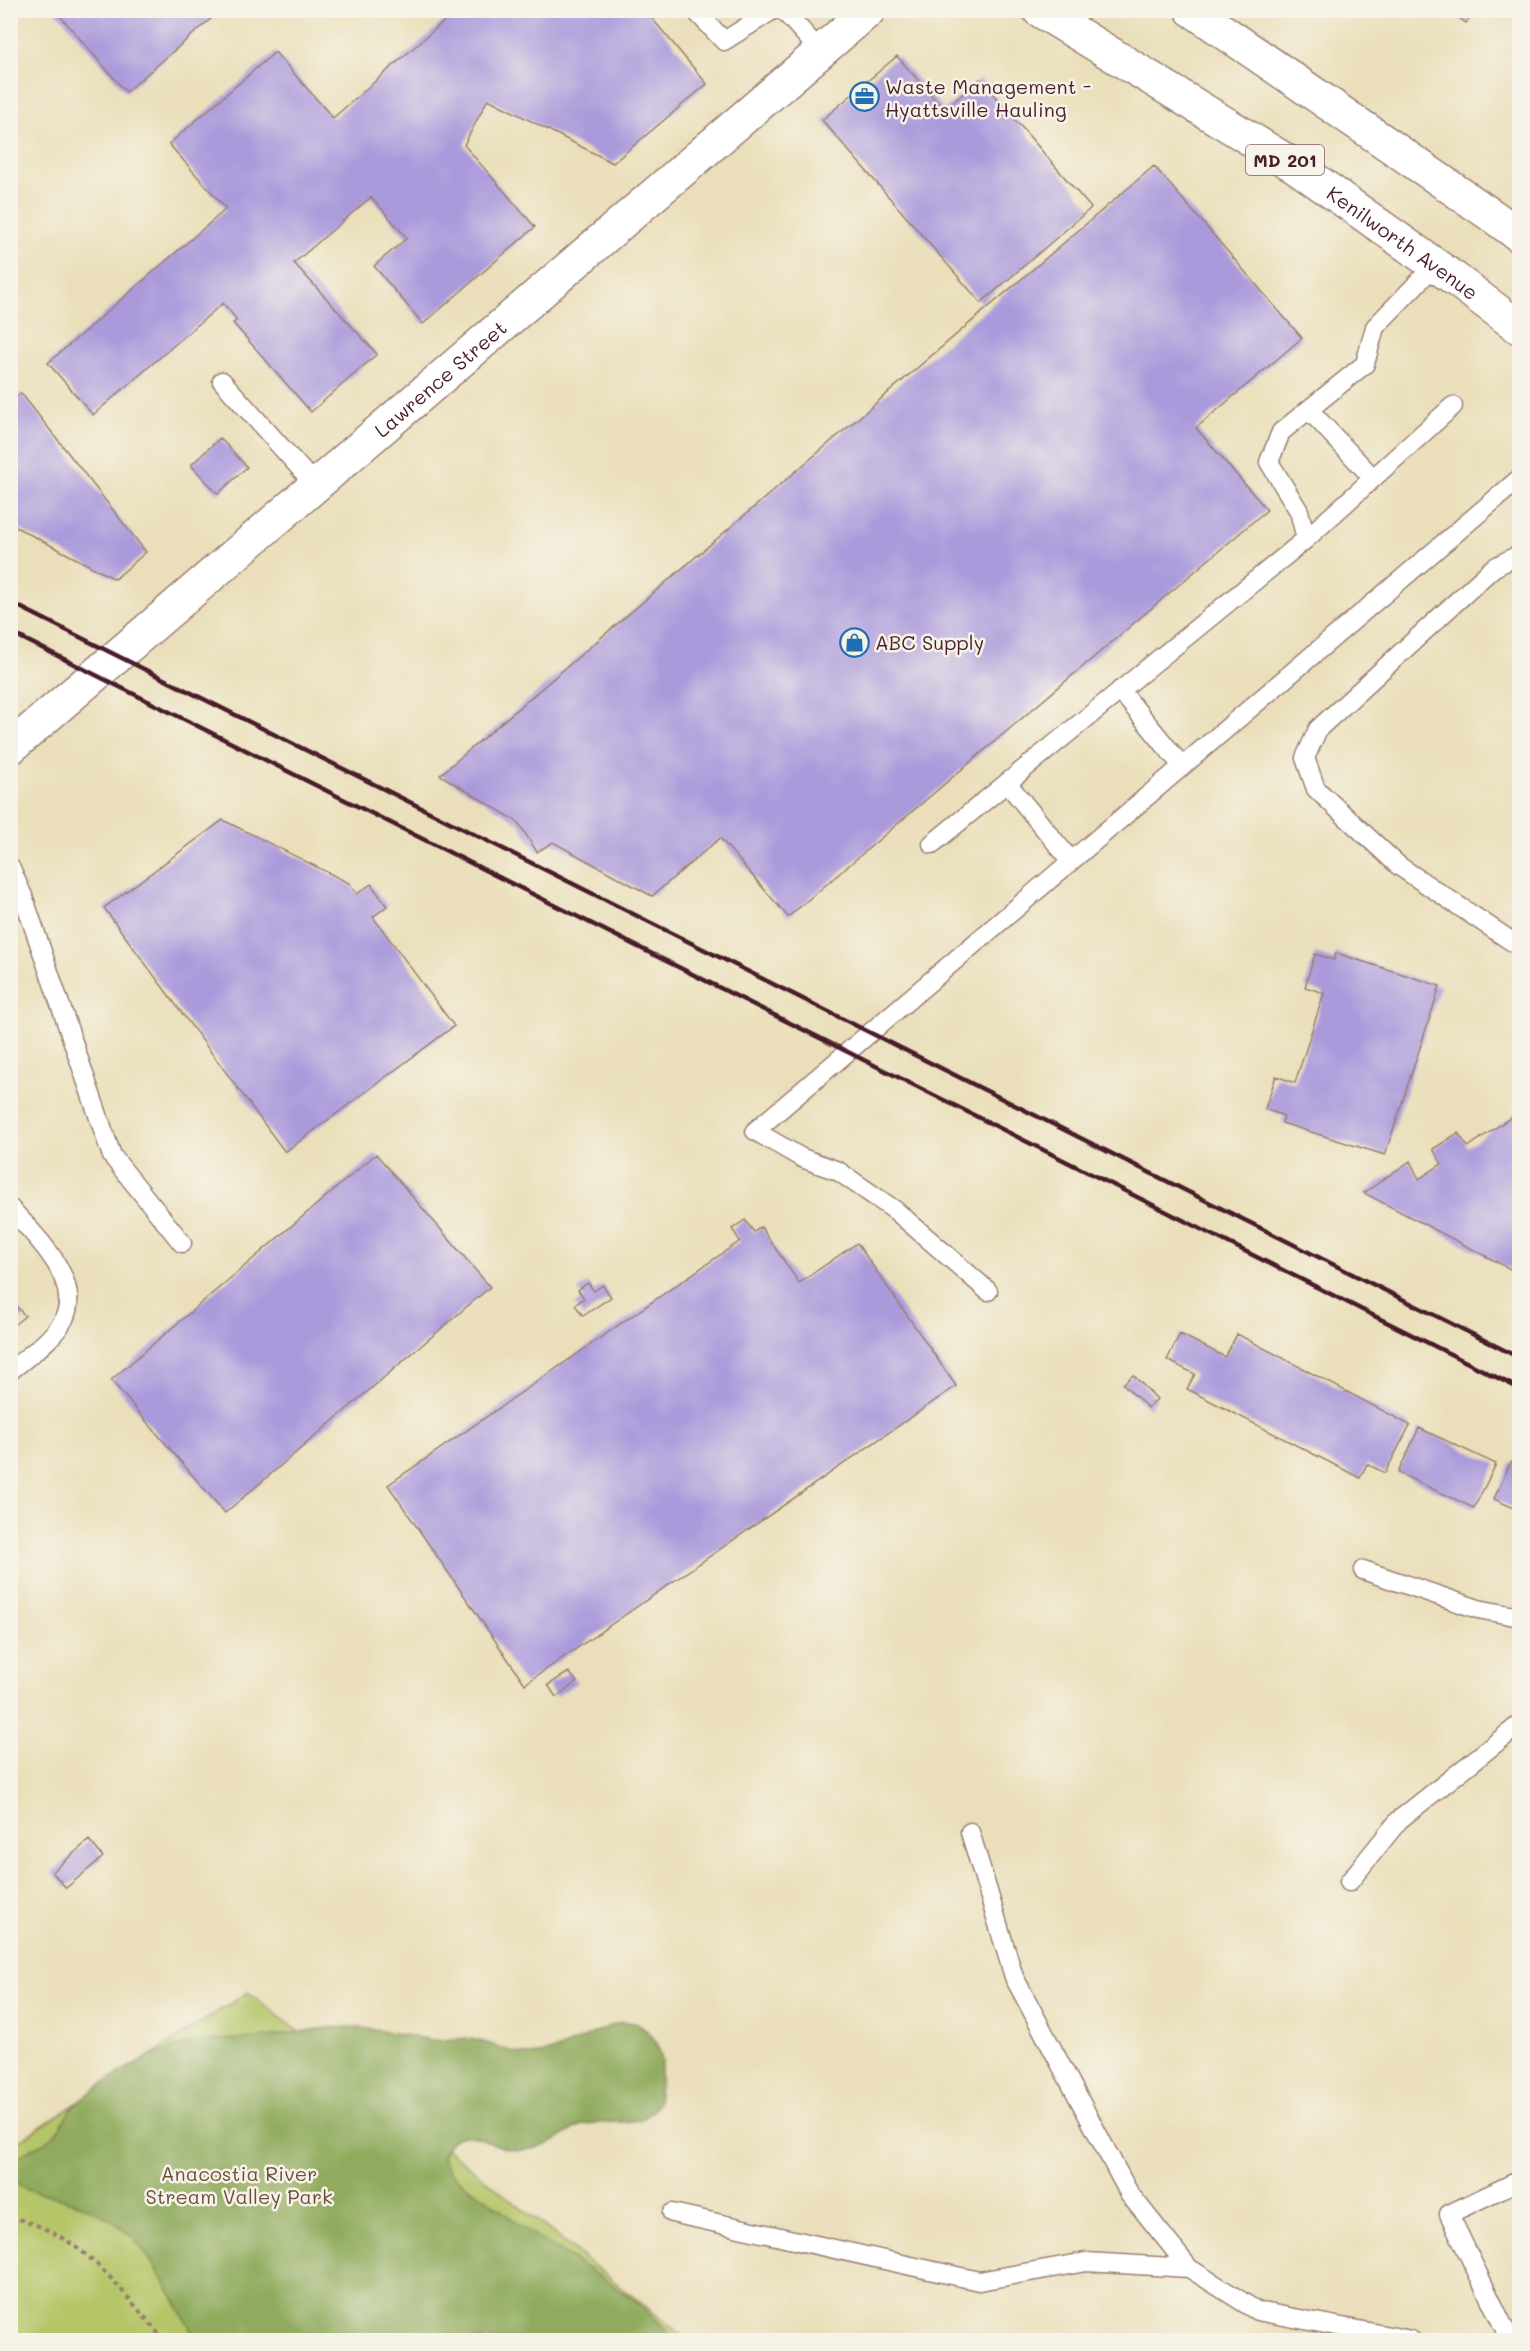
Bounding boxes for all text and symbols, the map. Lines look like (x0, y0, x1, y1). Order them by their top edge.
place label: Waste Management - Hyattsville Hauling (885, 73, 1091, 122)
office icon: Waste Management - Hyattsville Hauling (848, 81, 880, 113)
road number: MD 201 (1246, 145, 1324, 175)
street label: Kenilworth Avenue (1322, 180, 1484, 305)
street label: Lawrence Street (369, 314, 512, 443)
shop icon: ABC Supply (838, 626, 870, 658)
place label: ABC Supply (875, 629, 984, 655)
park label: Anacostia River Stream Valley Park (145, 2160, 333, 2209)

